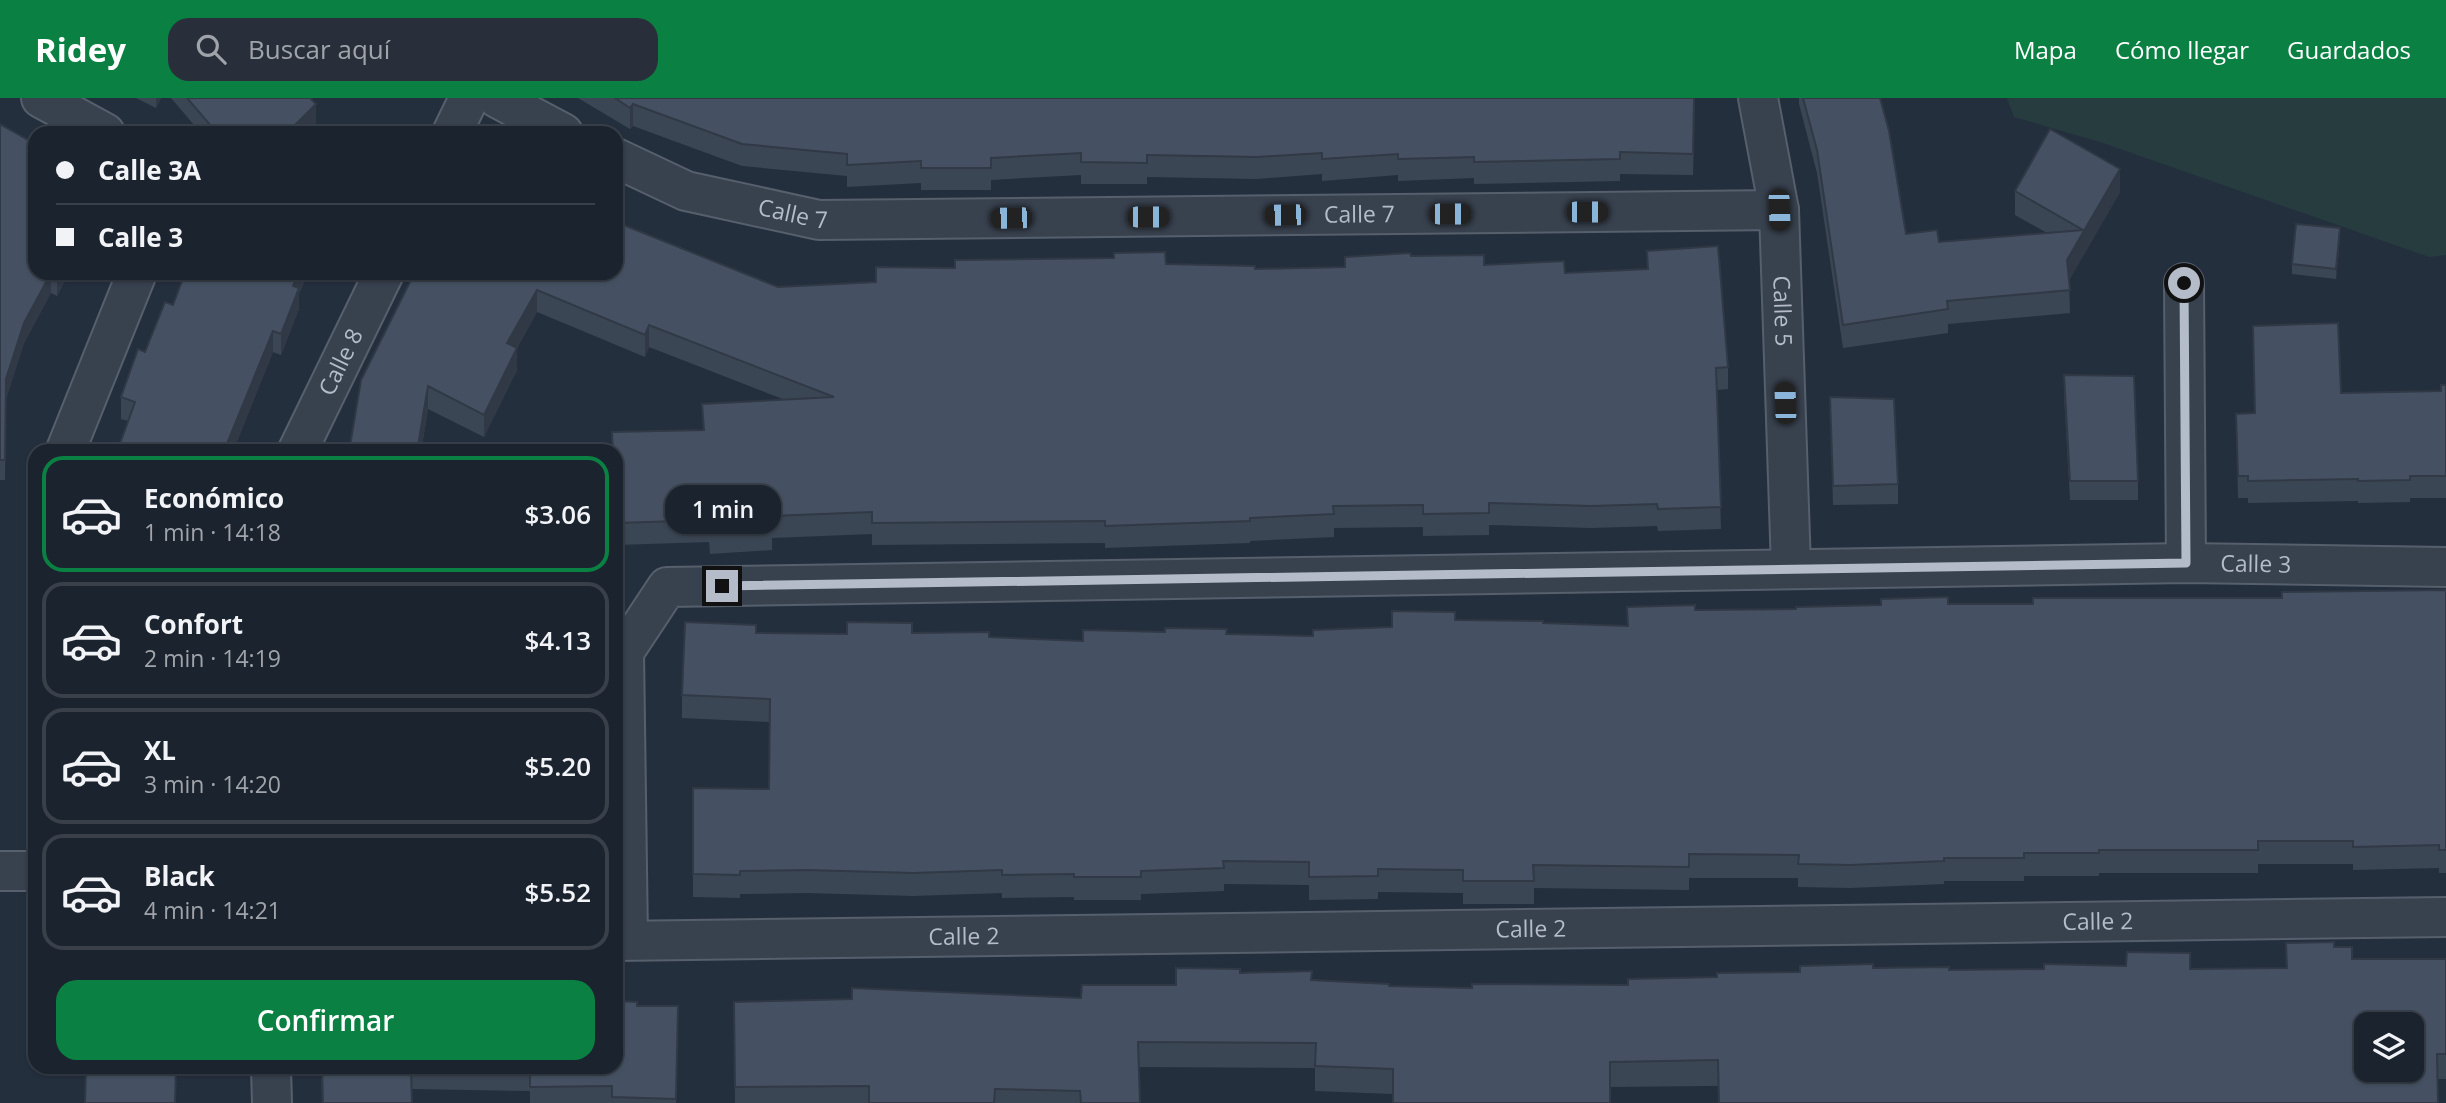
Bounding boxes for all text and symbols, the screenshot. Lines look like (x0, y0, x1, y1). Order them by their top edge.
search box (168, 18, 658, 81)
text: Ridey (35, 27, 126, 72)
icon: search (192, 30, 230, 68)
text: Buscar aquí (248, 31, 390, 67)
text: Mapa (2014, 33, 2077, 66)
text: Cómo llegar (2115, 33, 2249, 66)
text: Guardados (2287, 33, 2411, 66)
text: Calle 3A (98, 152, 201, 188)
car (1768, 189, 1791, 231)
street label: Calle 7 (755, 190, 828, 235)
street label: Calle 7 (1324, 197, 1395, 230)
car (1567, 202, 1609, 223)
car (1264, 204, 1307, 226)
car (1430, 204, 1472, 225)
car (990, 207, 1033, 229)
car (1128, 207, 1170, 228)
text: Calle 3 (98, 219, 183, 255)
route start (2168, 267, 2200, 299)
street label: Calle 5 (1766, 275, 1801, 347)
street label: Calle 8 (310, 323, 370, 401)
car (1774, 382, 1797, 424)
text: Económico (144, 480, 284, 516)
icon: car (60, 483, 123, 546)
callout: 1 min (664, 484, 780, 533)
text: 1 min (692, 493, 754, 525)
text: $3.06 (524, 496, 591, 532)
text: 1 min · 14:18 (144, 516, 281, 548)
street label: Calle 3 (2220, 547, 2292, 580)
route end (706, 570, 738, 602)
text: Confort (144, 606, 243, 642)
icon: car (60, 609, 123, 672)
text: $4.13 (524, 622, 591, 658)
text: 2 min · 14:19 (144, 642, 281, 674)
text: XL (144, 732, 176, 768)
icon: car (60, 735, 123, 798)
text: $5.20 (524, 748, 591, 784)
text: 3 min · 14:20 (144, 768, 281, 800)
text: Black (144, 858, 215, 894)
icon: car (60, 861, 123, 924)
text: $5.52 (524, 874, 591, 910)
text: 4 min · 14:21 (144, 894, 281, 926)
street label: Calle 2 (2062, 904, 2134, 937)
street label: Calle 2 (1495, 912, 1567, 944)
street label: Calle 2 (928, 919, 1000, 952)
button: Confirmar (56, 980, 595, 1060)
map controls (2354, 1012, 2424, 1082)
button: layers (2354, 1012, 2424, 1082)

